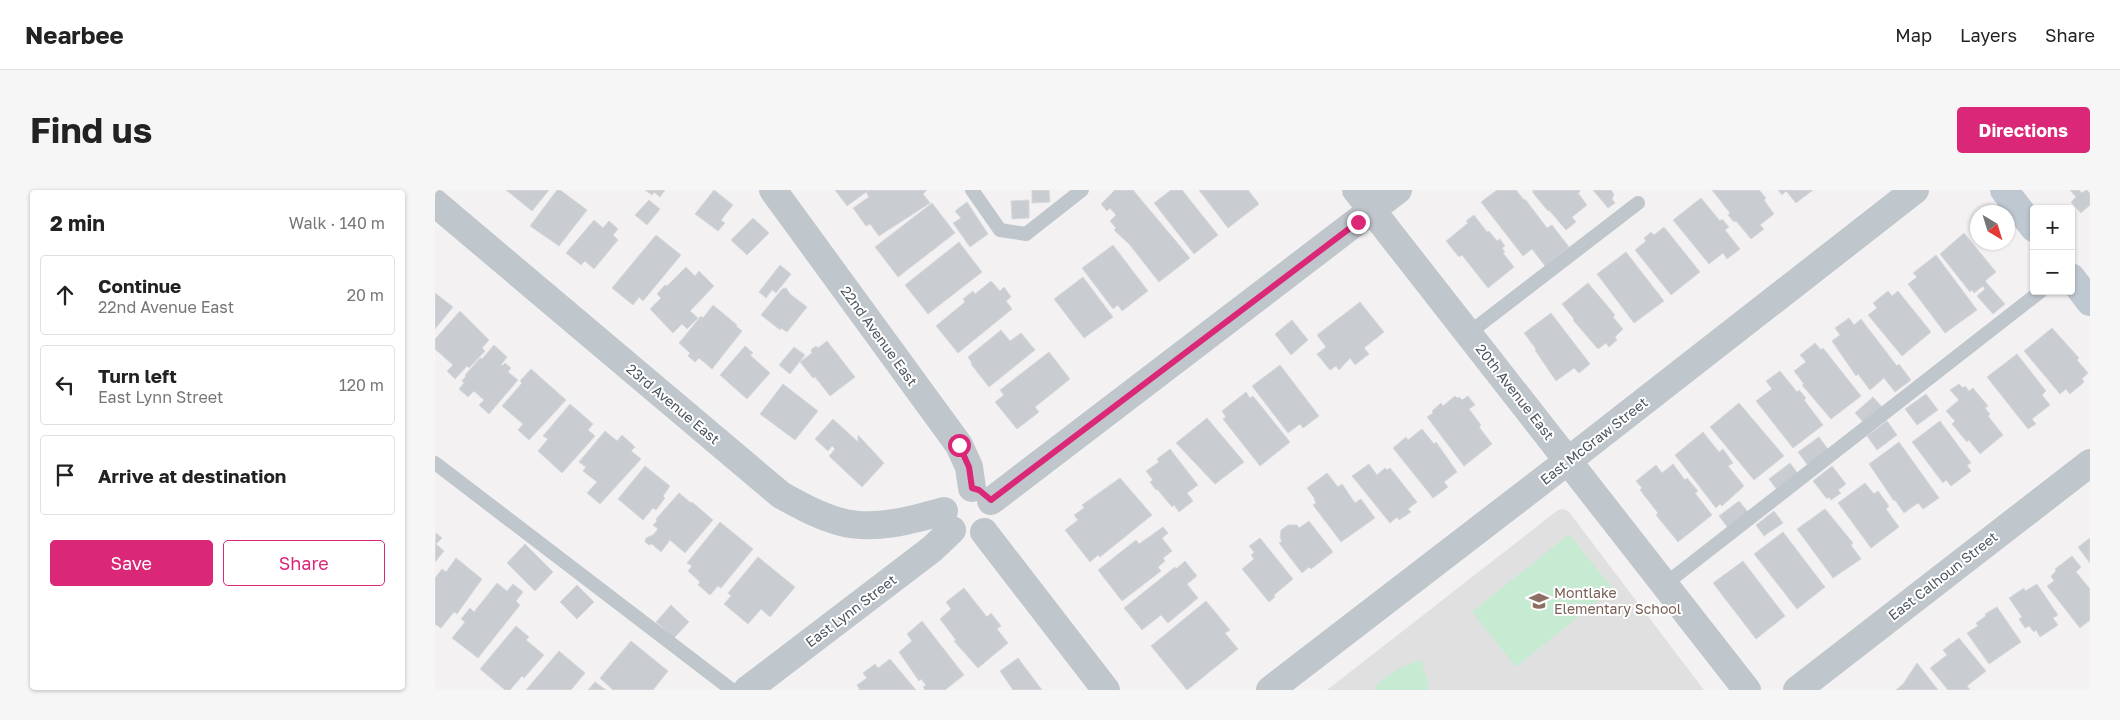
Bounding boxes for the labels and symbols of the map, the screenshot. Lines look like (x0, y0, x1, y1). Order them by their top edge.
north arrow (1970, 205, 2015, 250)
route end (1347, 211, 1370, 234)
street label: 22nd Avenue East (837, 282, 921, 389)
street label: 20th Avenue East (1473, 340, 1558, 443)
street label: 23rd Avenue East (623, 360, 723, 447)
street label: East McGraw Street (1537, 393, 1651, 488)
route start (948, 434, 971, 457)
street label: East Calhoun Street (1885, 528, 2001, 623)
street label: East Lynn Street (802, 571, 900, 650)
place label: Montlake Elementary School (1554, 584, 1681, 617)
school or university icon: Montlake Elementary School (1528, 590, 1550, 612)

